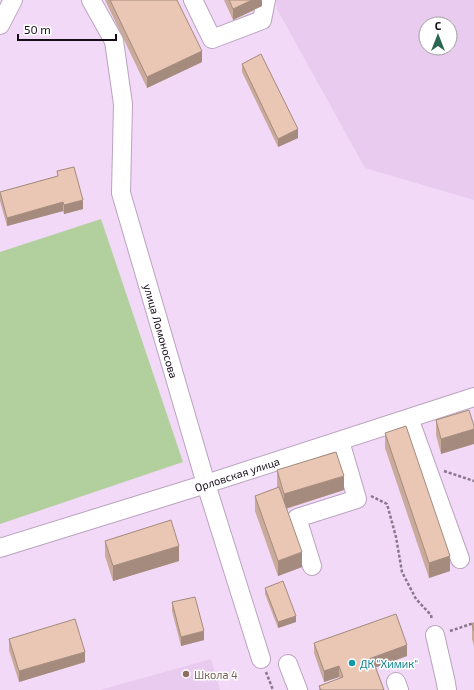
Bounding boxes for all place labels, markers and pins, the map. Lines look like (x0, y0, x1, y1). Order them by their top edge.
place label: ДК "Химик" (360, 657, 418, 670)
marker: ДК "Химик" (347, 658, 357, 668)
place label: Школа 4 (194, 668, 238, 681)
marker: Школа 4 (181, 669, 191, 679)

